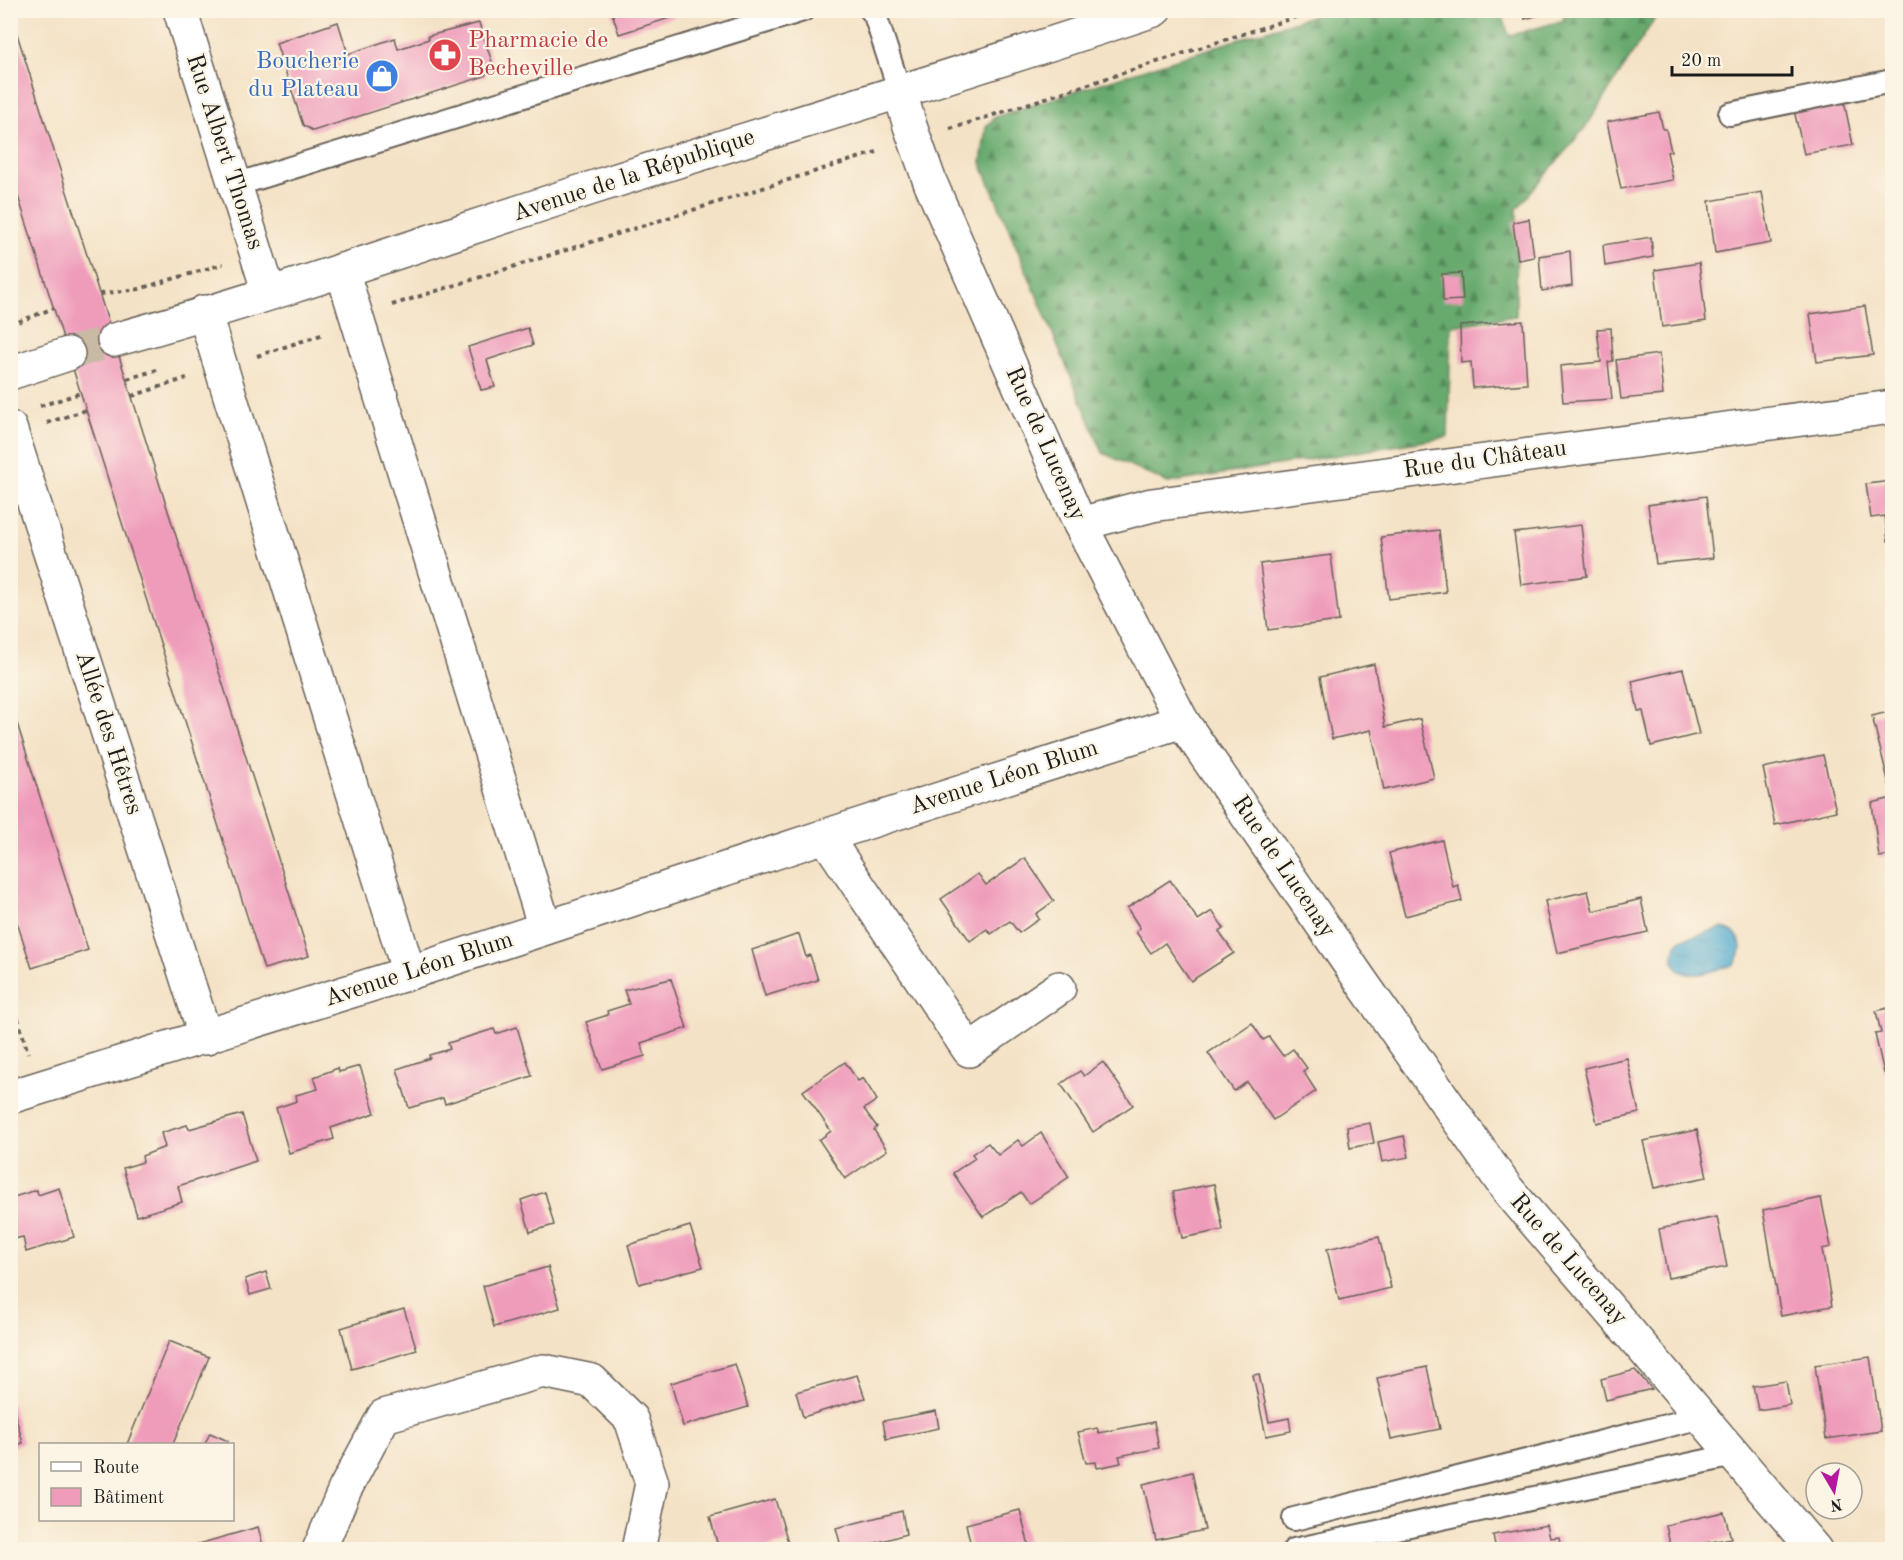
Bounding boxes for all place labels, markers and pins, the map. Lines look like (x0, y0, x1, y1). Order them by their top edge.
place label: Pharmacie de Becheville (468, 29, 608, 81)
pharmacy icon: Pharmacie de Becheville (427, 37, 463, 73)
place label: Boucherie du Plateau (248, 50, 359, 102)
shop icon: Boucherie du Plateau (364, 58, 400, 94)

